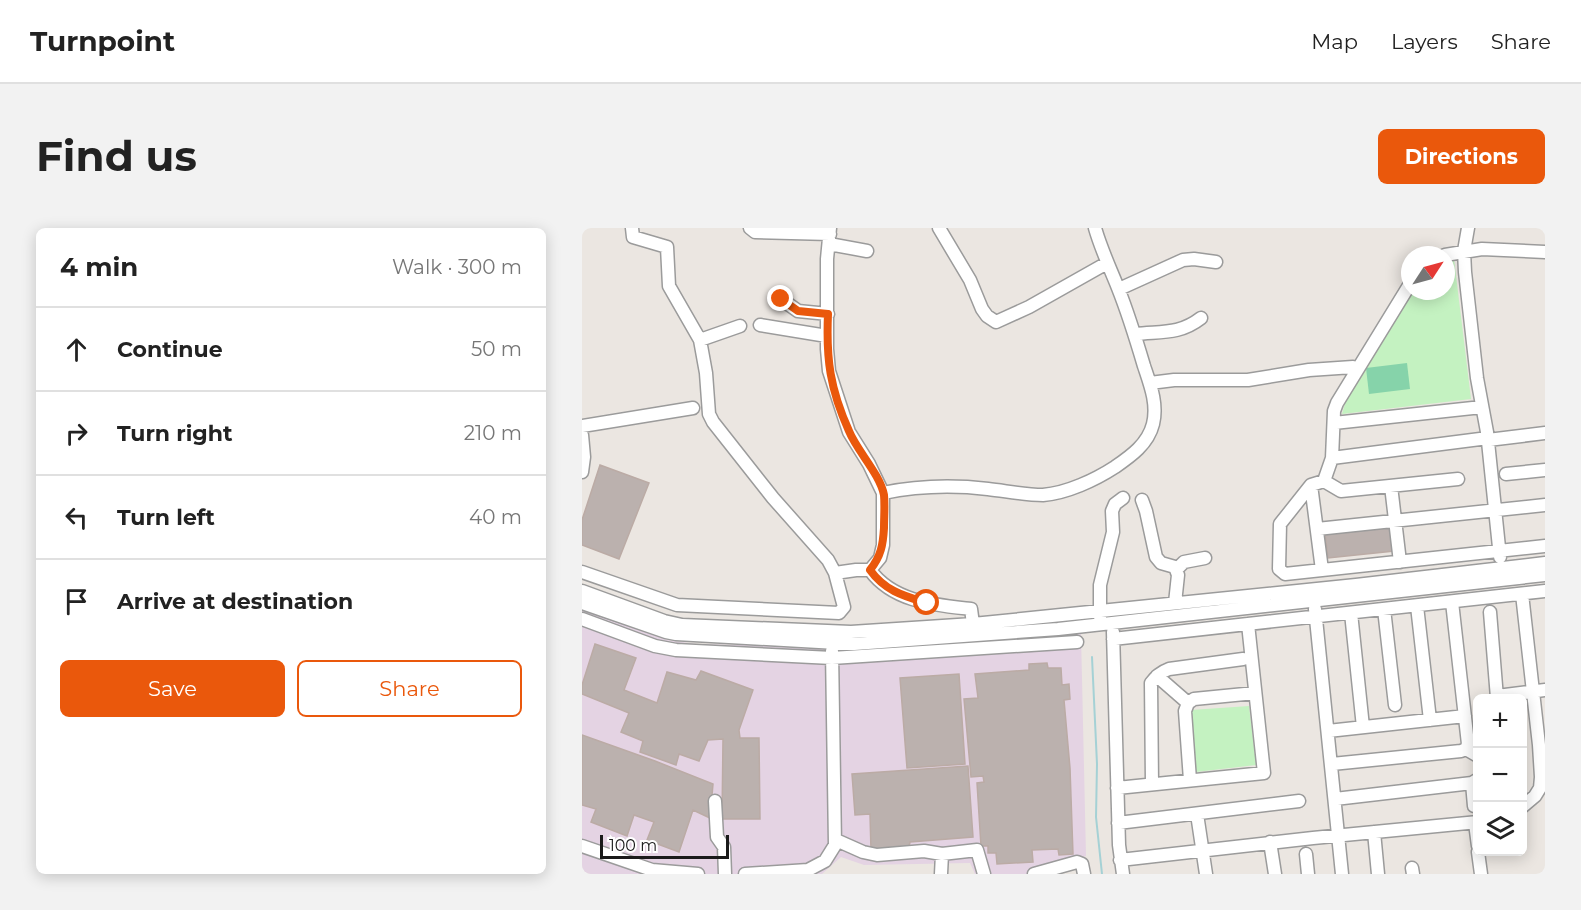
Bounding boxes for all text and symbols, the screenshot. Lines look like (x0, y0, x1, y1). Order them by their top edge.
text: Turnpoint (30, 24, 175, 58)
text: Map (1311, 29, 1358, 54)
text: Layers (1391, 29, 1458, 54)
text: Share (1491, 29, 1551, 54)
button: Directions (1378, 129, 1545, 184)
text: Find us (36, 130, 197, 182)
north arrow (1401, 246, 1455, 300)
text: 4 min (60, 251, 138, 283)
text: Walk · 300 m (392, 255, 522, 279)
route end (767, 285, 793, 311)
icon: ahead (60, 333, 93, 366)
text: Continue (117, 336, 223, 363)
text: 50 m (471, 337, 522, 361)
icon: right (60, 417, 93, 450)
text: Turn right (117, 420, 232, 447)
text: 210 m (464, 421, 522, 445)
icon: left (60, 501, 93, 534)
text: Turn left (117, 504, 215, 531)
text: 40 m (469, 505, 522, 529)
icon: arrive (60, 585, 93, 618)
text: Arrive at destination (117, 588, 353, 615)
route start (913, 589, 939, 615)
button: Save (60, 660, 285, 717)
button: Share (297, 660, 522, 717)
map controls (1473, 694, 1527, 856)
button: + (1473, 694, 1527, 748)
button: − (1473, 748, 1527, 802)
button: layers (1473, 802, 1527, 856)
scale bar (600, 832, 729, 860)
text: 100 m (609, 836, 657, 855)

